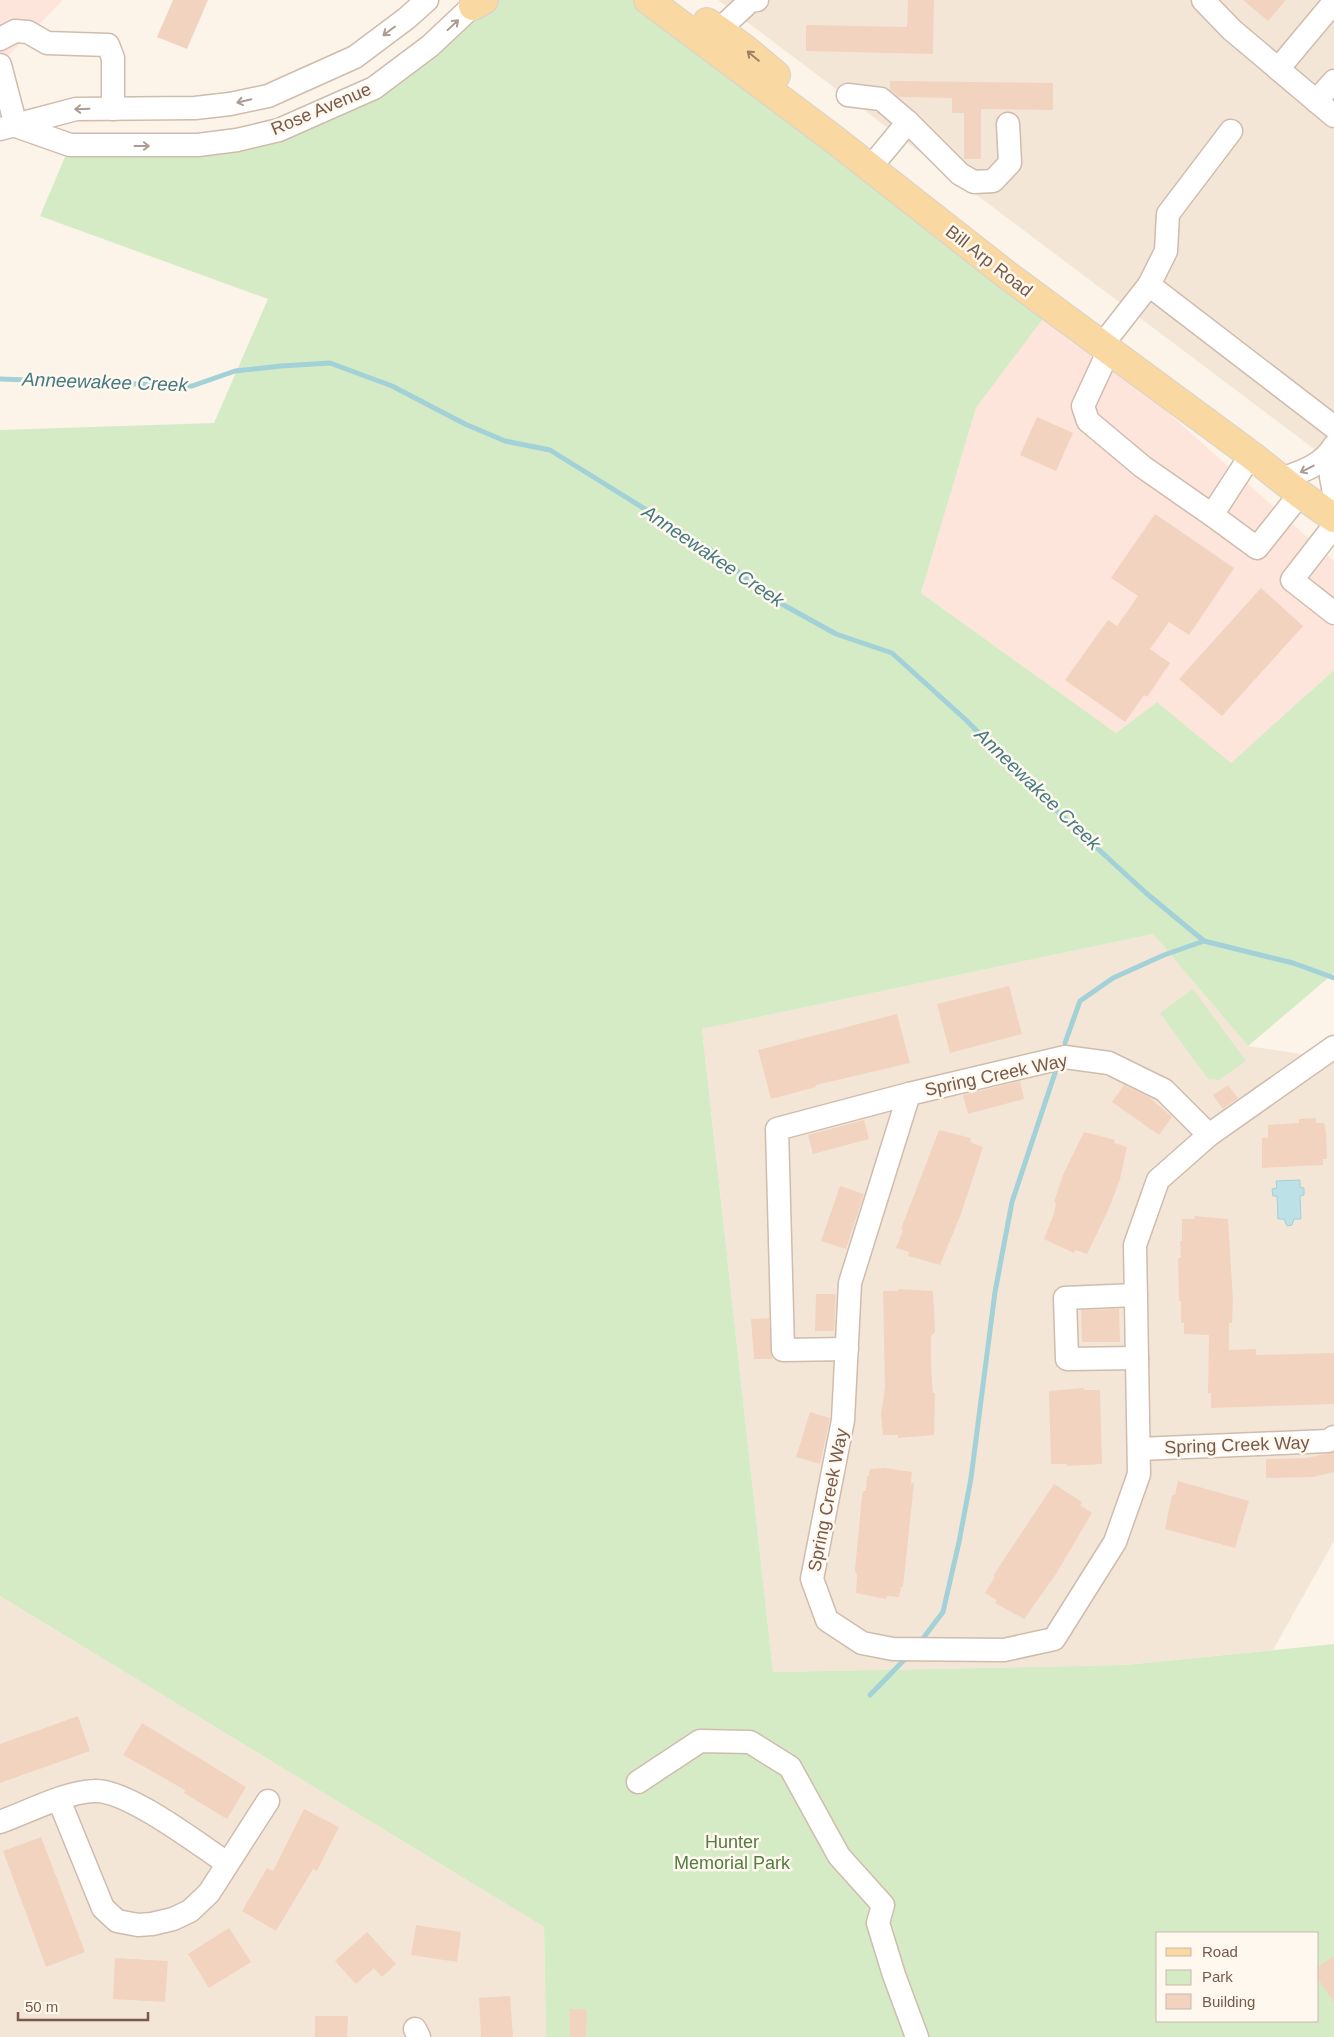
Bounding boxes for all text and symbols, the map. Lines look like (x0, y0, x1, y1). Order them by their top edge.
one-way arrow (447, 19, 460, 31)
one-way arrow (382, 26, 396, 36)
one-way arrow (747, 50, 760, 61)
street label: Rose Avenue (268, 79, 374, 139)
one-way arrow (237, 97, 253, 106)
one-way arrow (75, 104, 91, 114)
one-way arrow (133, 141, 149, 151)
street label: Bill Arp Road (942, 221, 1036, 301)
water label: Anneewakee Creek (21, 369, 190, 395)
one-way arrow (1300, 464, 1315, 474)
water label: Anneewakee Creek (638, 500, 789, 612)
water label: Anneewakee Creek (970, 723, 1106, 855)
street label: Spring Creek Way (923, 1050, 1069, 1100)
street label: Spring Creek Way (804, 1427, 852, 1573)
street label: Spring Creek Way (1164, 1432, 1310, 1458)
park label: Hunter Memorial Park (674, 1832, 791, 1873)
legend (1156, 1932, 1319, 2022)
text: Road (1202, 1943, 1238, 1960)
text: Park (1202, 1968, 1233, 1985)
scale bar (18, 1990, 148, 2022)
text: Building (1202, 1993, 1255, 2010)
text: 50 m (25, 1998, 58, 2015)

